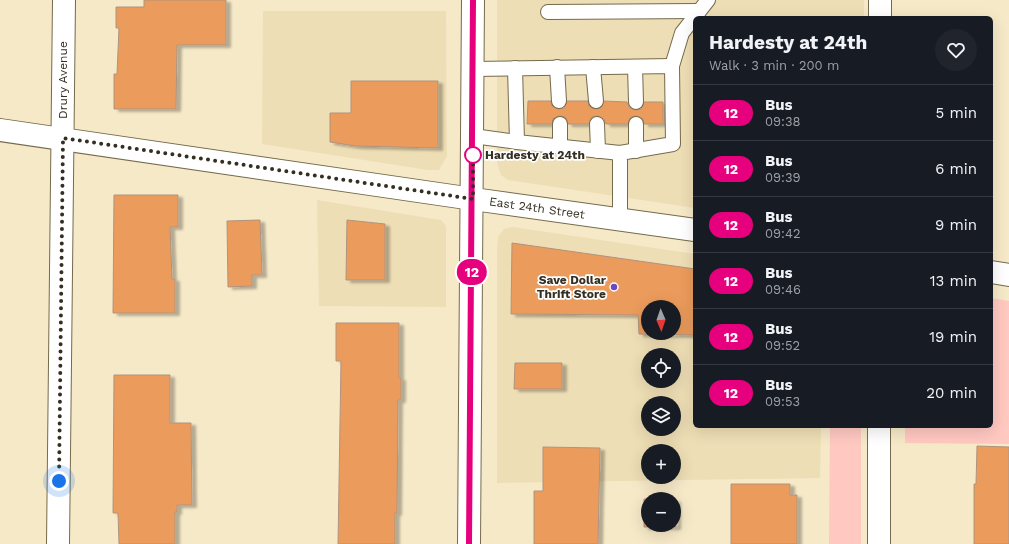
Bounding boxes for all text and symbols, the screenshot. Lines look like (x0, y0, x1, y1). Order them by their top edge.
button: heart (935, 29, 977, 71)
text: Hardesty at 24th (709, 31, 867, 54)
street label: Drury Avenue (56, 41, 70, 119)
text: Walk · 3 min · 200 m (709, 58, 839, 73)
text: Bus (765, 96, 793, 114)
text: 5 min (936, 104, 977, 122)
text: 12 (724, 105, 738, 121)
text: 09:38 (765, 114, 801, 129)
marker: Hardesty at 24th (464, 146, 482, 164)
place label: Hardesty at 24th (485, 148, 585, 162)
text: Bus (765, 152, 793, 170)
text: 6 min (935, 160, 977, 178)
text: 12 (724, 161, 738, 177)
text: 09:39 (765, 170, 801, 185)
street label: East 24th Street (488, 194, 586, 222)
text: Bus (765, 208, 793, 226)
text: 9 min (935, 216, 977, 234)
text: 12 (724, 217, 738, 233)
text: 09:42 (765, 226, 800, 241)
line badge: 12 (454, 259, 490, 285)
text: 12 (465, 264, 479, 280)
text: Bus (765, 264, 793, 282)
text: 13 min (930, 272, 977, 290)
place label: Save Dollar Thrift Store (537, 273, 607, 301)
text: 12 (724, 273, 738, 289)
marker: Save Dollar Thrift Store (609, 282, 619, 292)
text: 09:46 (765, 282, 801, 297)
north arrow (641, 300, 681, 340)
map controls (641, 300, 681, 532)
text: Bus (765, 320, 793, 338)
text: 19 min (929, 328, 977, 346)
text: 12 (724, 329, 738, 345)
text: 09:52 (765, 338, 800, 353)
button: locate (641, 348, 681, 388)
text: Bus (765, 376, 793, 394)
text: 20 min (926, 384, 977, 402)
text: 12 (724, 385, 738, 401)
text: 09:53 (765, 394, 800, 409)
button: layers (641, 396, 681, 436)
button: + (641, 444, 681, 484)
your location (49, 471, 69, 491)
button: − (641, 492, 681, 532)

